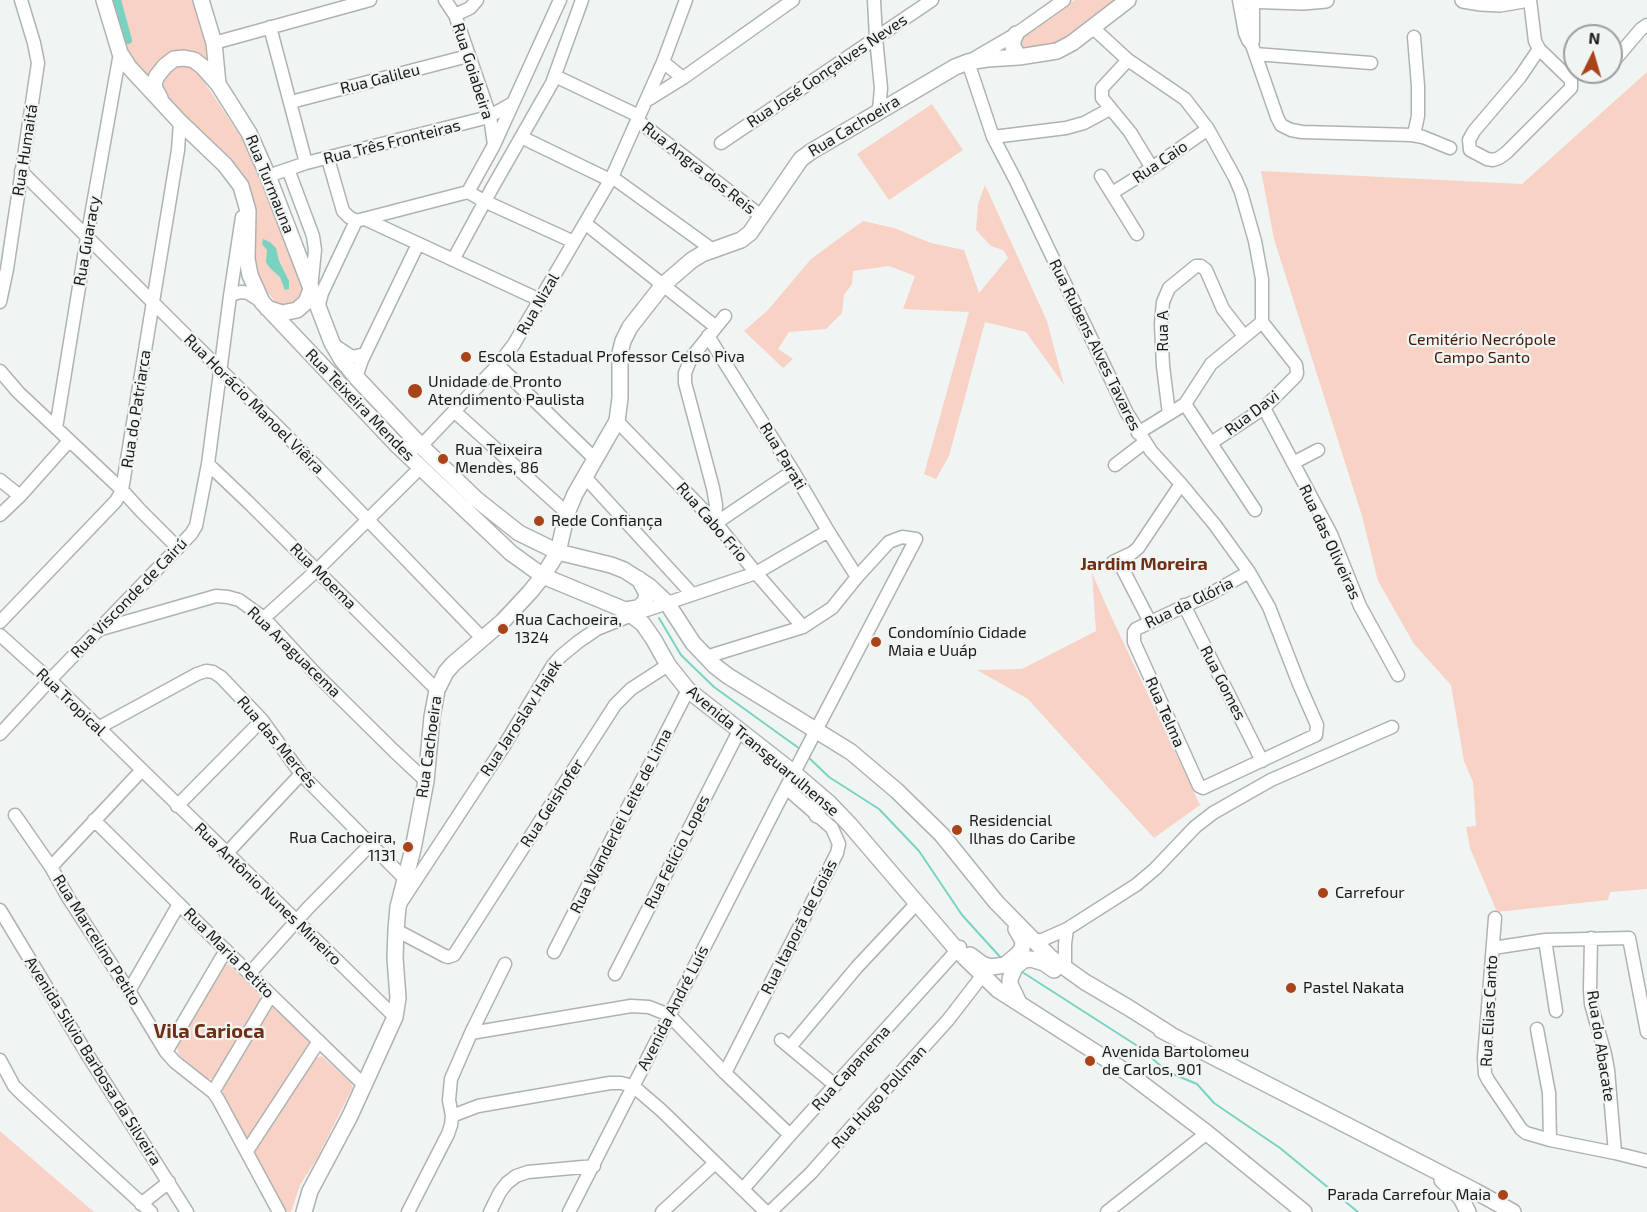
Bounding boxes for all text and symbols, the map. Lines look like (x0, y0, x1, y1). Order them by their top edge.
street label: Rua José Gonçalves Neves (743, 10, 911, 132)
street label: Rua Goiabeira (448, 20, 498, 122)
north arrow (1563, 24, 1623, 84)
text: N (1588, 28, 1601, 48)
street label: Rua Galileu (338, 60, 422, 98)
street label: Rua Cachoeira (805, 91, 903, 161)
street label: Rua Humaitá (8, 103, 42, 197)
street label: Rua Três Fronteiras (321, 116, 463, 168)
street label: Rua Angra dos Reis (638, 118, 760, 218)
street label: Rua Turmauna (241, 132, 299, 236)
street label: Rua Caio (1129, 137, 1191, 187)
street label: Rua Guaracy (70, 195, 104, 287)
street label: Rua Rubens Alves Tavares (1045, 256, 1145, 434)
street label: Rua Nizal (513, 270, 563, 338)
street label: Rua A (1153, 310, 1173, 352)
street label: Rua Horácio Manoel Viêira (180, 330, 328, 478)
park label: Cemitério Necrópole Campo Santo (1408, 330, 1556, 368)
street label: Rua Teixeira Mendes (301, 345, 419, 465)
place label: Escola Estadual Professor Celso Piva (478, 347, 745, 367)
street label: Rua do Patriarca (117, 349, 155, 469)
marker: Escola Estadual Professor Celso Piva (459, 350, 473, 364)
place label: Unidade de Pronto Atendimento Paulista (428, 372, 585, 410)
marker: Unidade de Pronto Atendimento Paulista (406, 382, 424, 400)
street label: Rua Davi (1221, 386, 1283, 440)
street label: Rua Parati (756, 419, 810, 493)
place label: Rua Teixeira Mendes, 86 (455, 440, 542, 478)
marker: Rua Teixeira Mendes, 86 (436, 452, 450, 466)
street label: Rua Cabo Frio (672, 478, 752, 566)
street label: Rua das Oliveiras (1295, 481, 1365, 603)
place label: Rede Confiança (551, 511, 663, 531)
marker: Rede Confiança (532, 514, 546, 528)
street label: Rua Visconde de Cairú (67, 534, 191, 662)
street label: Rua Moema (286, 539, 360, 613)
district label: Jardim Moreira (1080, 553, 1208, 575)
street label: Rua da Glória (1142, 573, 1236, 633)
street label: Rua Araguacema (243, 603, 345, 701)
place label: Rua Cachoeira, 1324 (515, 610, 622, 648)
marker: Rua Cachoeira, 1324 (496, 622, 510, 636)
place label: Condomínio Cidade Maia e Uuáp (888, 623, 1026, 661)
marker: Condomínio Cidade Maia e Uuáp (869, 635, 883, 649)
street label: Rua Gomes (1196, 642, 1250, 724)
street label: Rua Jaroslav Hajek (476, 656, 566, 780)
street label: Rua Tropical (32, 664, 110, 740)
street label: Rua Telma (1141, 674, 1189, 750)
street label: Avenida Transguarulhense (683, 682, 843, 820)
street label: Rua das Mercês (233, 692, 321, 792)
street label: Rua Cachoeira (412, 695, 446, 799)
street label: Rua Wanderlei Leite de Lima (566, 725, 676, 917)
street label: Rua Geishofer (516, 755, 588, 851)
street label: Rua Felício Lopes (640, 792, 714, 912)
place label: Residencial Ilhas do Caribe (969, 811, 1076, 849)
street label: Rua Antônio Nunes Mineiro (191, 819, 345, 969)
marker: Residencial Ilhas do Caribe (950, 823, 964, 837)
place label: Rua Cachoeira, 1131 (289, 828, 396, 866)
marker: Rua Cachoeira, 1131 (401, 840, 415, 854)
street label: Rua Itaporã de Goiás (757, 856, 841, 998)
street label: Rua Marcelino Petito (49, 871, 145, 1009)
place label: Carrefour (1335, 883, 1405, 903)
marker: Carrefour (1316, 886, 1330, 900)
street label: Rua Maria Petito (180, 904, 278, 1002)
street label: Avenida André Luís (633, 942, 713, 1074)
street label: Avenida Silvio Barbosa da Silveira (21, 953, 165, 1169)
street label: Rua Elias Canto (1476, 955, 1502, 1067)
place label: Pastel Nakata (1303, 978, 1404, 998)
marker: Pastel Nakata (1284, 981, 1298, 995)
street label: Rua do Abacate (1583, 989, 1619, 1103)
district label: Vila Carioca (153, 1019, 265, 1043)
street label: Rua Capanema (808, 1021, 894, 1115)
street label: Rua Hugo Pollman (827, 1041, 931, 1153)
place label: Avenida Bartolomeu de Carlos, 901 (1102, 1042, 1249, 1080)
marker: Avenida Bartolomeu de Carlos, 901 (1083, 1054, 1097, 1068)
place label: Parada Carrefour Maia (1327, 1185, 1491, 1205)
marker: Parada Carrefour Maia (1496, 1188, 1510, 1202)

